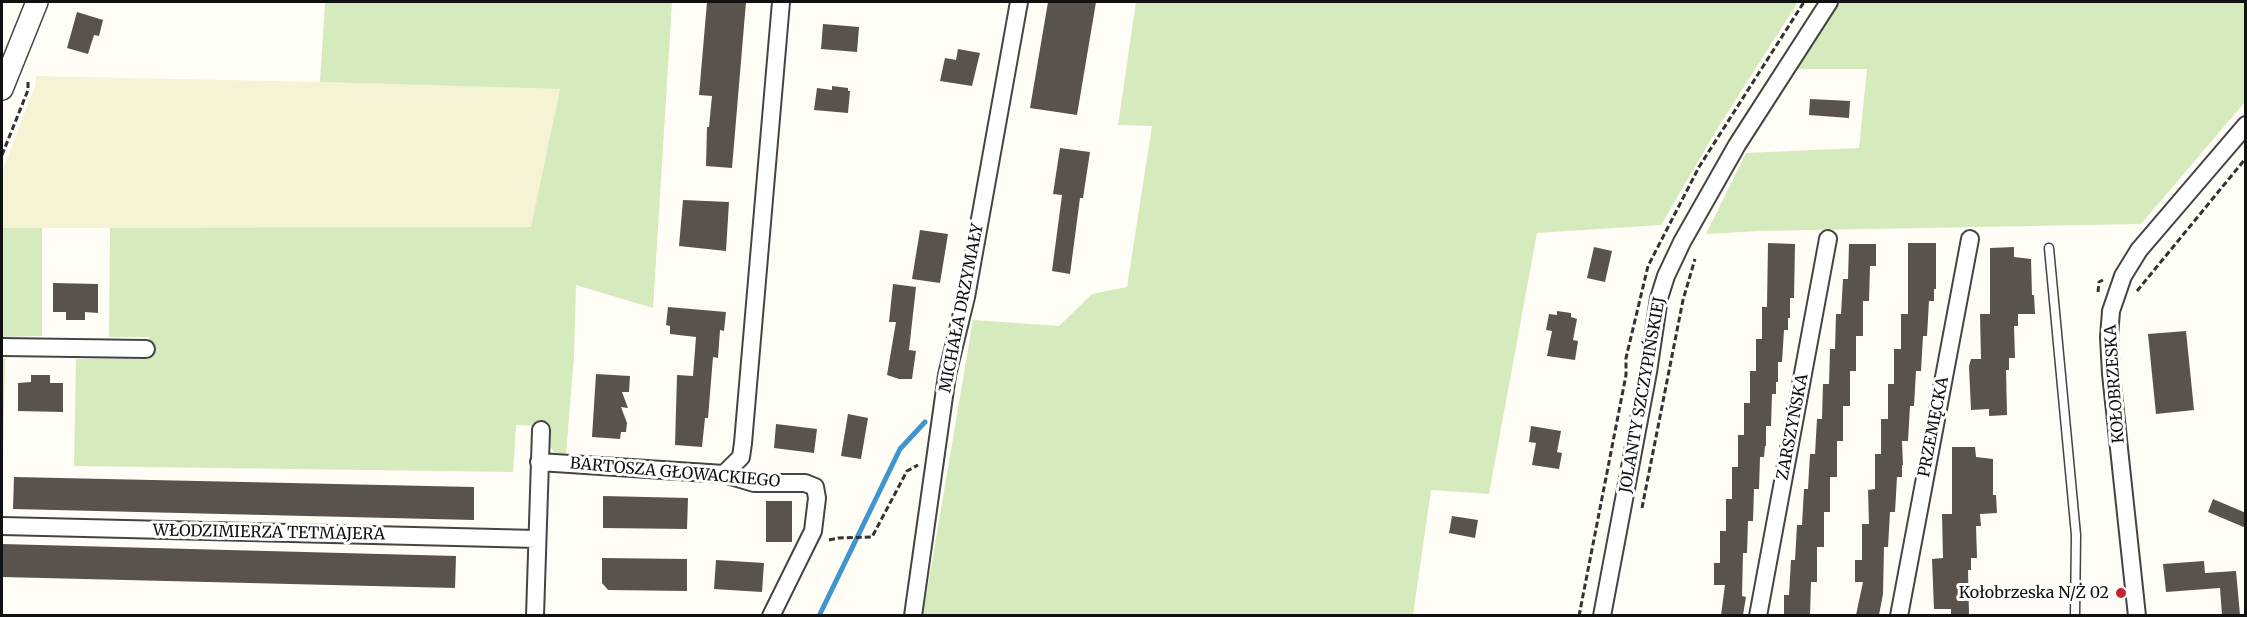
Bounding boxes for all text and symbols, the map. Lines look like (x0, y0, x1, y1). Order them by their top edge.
street label: MICHAŁA DRZYMAŁY (936, 222, 988, 394)
street label: JOLANTY SZCZYPIŃSKIEJ (1616, 295, 1670, 495)
street label: KOŁOBRZESKA (2101, 324, 2129, 444)
street label: ZARSZYŃSKA (1773, 372, 1813, 482)
street label: PRZEMĘCKA (1915, 375, 1953, 479)
street label: BARTOSZA GŁOWACKIEGO (569, 454, 781, 492)
street label: WŁODZIMIERZA TETMAJERA (153, 521, 385, 545)
place label: Kołobrzeska N/Ż 02 (1959, 583, 2109, 603)
marker: Kołobrzeska N/Ż 02 (2114, 586, 2128, 600)

